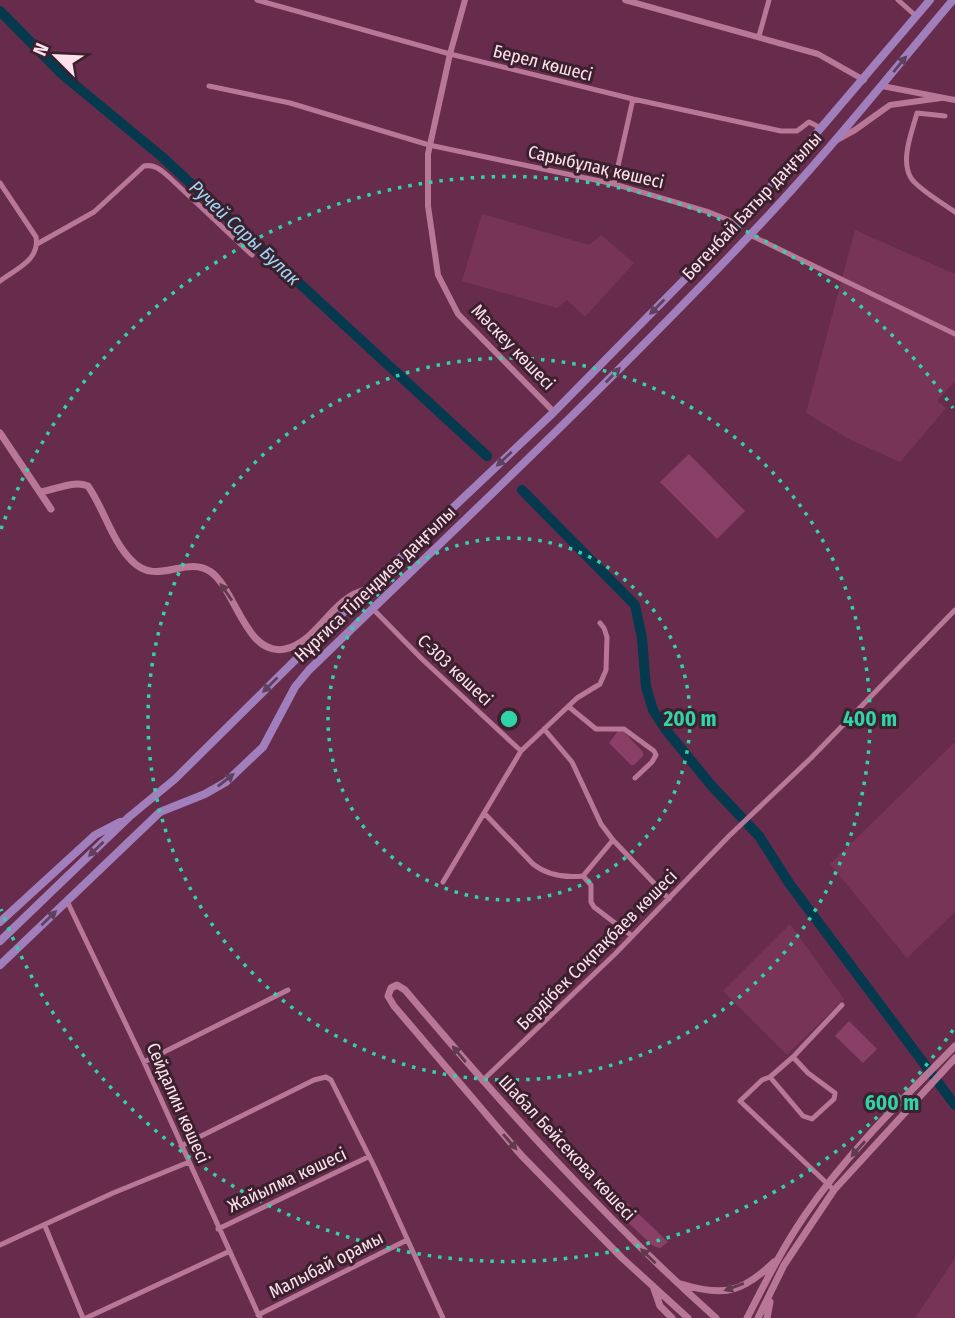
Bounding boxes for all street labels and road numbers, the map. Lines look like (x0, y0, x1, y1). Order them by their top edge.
street label: Берел көшесі (491, 40, 595, 86)
street label: Бөгенбай Батыр даңғылы (678, 127, 826, 285)
street label: Сарыбұлақ көшесі (526, 141, 666, 193)
street label: Мәскеу көшесі (467, 300, 559, 394)
street label: Нұрғиса Тілендиев даңғылы (290, 501, 460, 667)
street label: С-303 көшесі (413, 630, 497, 710)
street label: Бердібек Соқпақбаев көшесі (512, 865, 682, 1035)
street label: Сейдалин көшесі (142, 1039, 214, 1167)
street label: Шабал Бейсекова көшесі (494, 1071, 640, 1225)
street label: Жайылма көшесі (224, 1143, 350, 1217)
street label: Малыбай орамы (265, 1227, 387, 1303)

